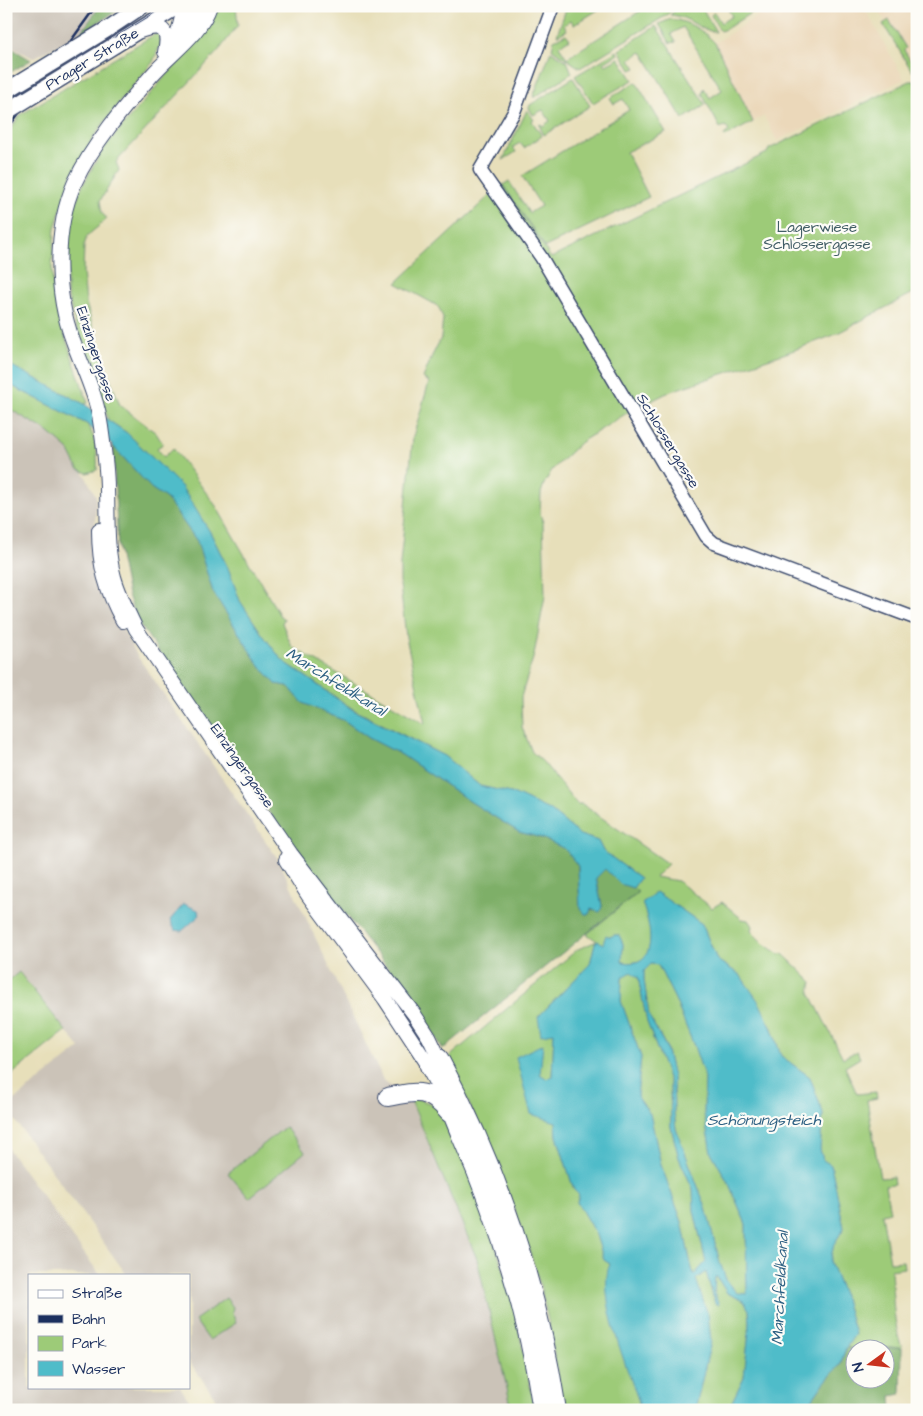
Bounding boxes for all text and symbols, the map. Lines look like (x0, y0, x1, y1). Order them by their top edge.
street label: Prager Straße (41, 23, 143, 96)
park label: Lagerwiese Schlossergasse (763, 217, 871, 256)
street label: Einzingergasse (70, 304, 121, 404)
street label: Schlossergasse (630, 390, 705, 493)
water label: Marchfeldkanal (282, 643, 392, 723)
street label: Einzingergasse (204, 720, 279, 813)
water label: Schönungsteich (707, 1109, 822, 1132)
water label: Marchfeldkanal (766, 1228, 794, 1345)
legend (28, 1274, 190, 1388)
text: Straße (72, 1283, 122, 1304)
text: Bahn (72, 1309, 106, 1330)
text: Park (72, 1333, 107, 1354)
north arrow (846, 1338, 896, 1388)
text: Wasser (72, 1359, 125, 1380)
text: N (848, 1360, 869, 1374)

